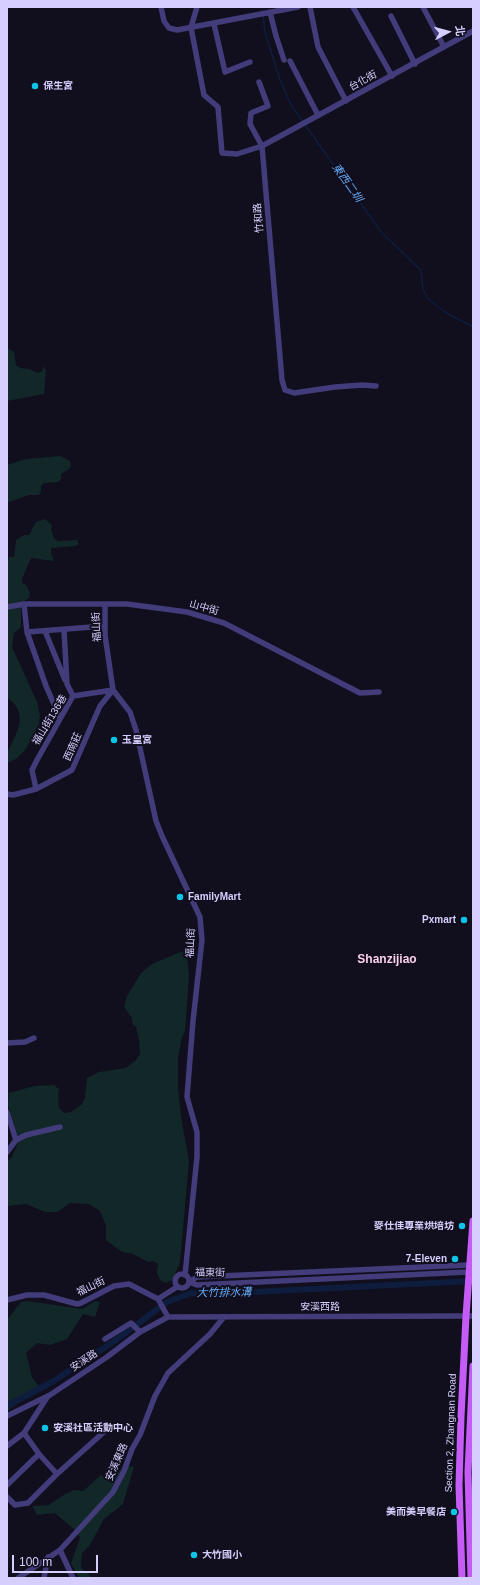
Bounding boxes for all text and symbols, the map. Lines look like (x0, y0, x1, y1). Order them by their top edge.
north arrow (428, 12, 468, 52)
text: 北 (453, 25, 466, 37)
street label: 台化街 (347, 68, 379, 94)
place label: 保生宮 (43, 80, 73, 92)
marker: 保生宮 (30, 81, 40, 91)
water label: 東西二圳 (329, 161, 365, 205)
street label: 竹和路 (252, 203, 266, 233)
street label: 山中街 (188, 598, 220, 618)
street label: 福山街 (90, 612, 104, 642)
street label: 福山街136巷 (30, 693, 70, 747)
street label: 西南莊 (61, 731, 85, 763)
place label: 玉皇宮 (122, 734, 152, 746)
marker: 玉皇宮 (109, 735, 119, 745)
place label: FamilyMart (188, 891, 241, 903)
marker: FamilyMart (175, 892, 185, 902)
place label: Pxmart (422, 914, 456, 926)
marker: Pxmart (459, 915, 469, 925)
street label: 福山街 (184, 928, 198, 958)
district label: Shanzijiao (357, 953, 417, 967)
place label: 麥仕佳專業烘培坊 (374, 1220, 454, 1232)
marker: 麥仕佳專業烘培坊 (457, 1221, 467, 1231)
place label: 7-Eleven (406, 1253, 447, 1265)
marker: 7-Eleven (450, 1254, 460, 1264)
street label: 福東街 (195, 1267, 225, 1279)
street label: 福山街 (75, 1275, 107, 1299)
water label: 大竹排水溝 (196, 1286, 252, 1300)
street label: 安溪西路 (300, 1301, 340, 1313)
street label: 安溪路 (68, 1348, 100, 1374)
street label: Section 2, Zhangnan Road (443, 1373, 459, 1493)
place label: 安溪社區活動中心 (53, 1422, 133, 1434)
marker: 安溪社區活動中心 (40, 1423, 50, 1433)
street label: 安溪東路 (103, 1441, 131, 1483)
place label: 美而美早餐店 (386, 1506, 446, 1518)
marker: 美而美早餐店 (449, 1507, 459, 1517)
scale bar (14, 1547, 100, 1573)
place label: 大竹國小 (202, 1549, 242, 1561)
marker: 大竹國小 (189, 1550, 199, 1560)
text: 100 m (19, 1555, 52, 1569)

